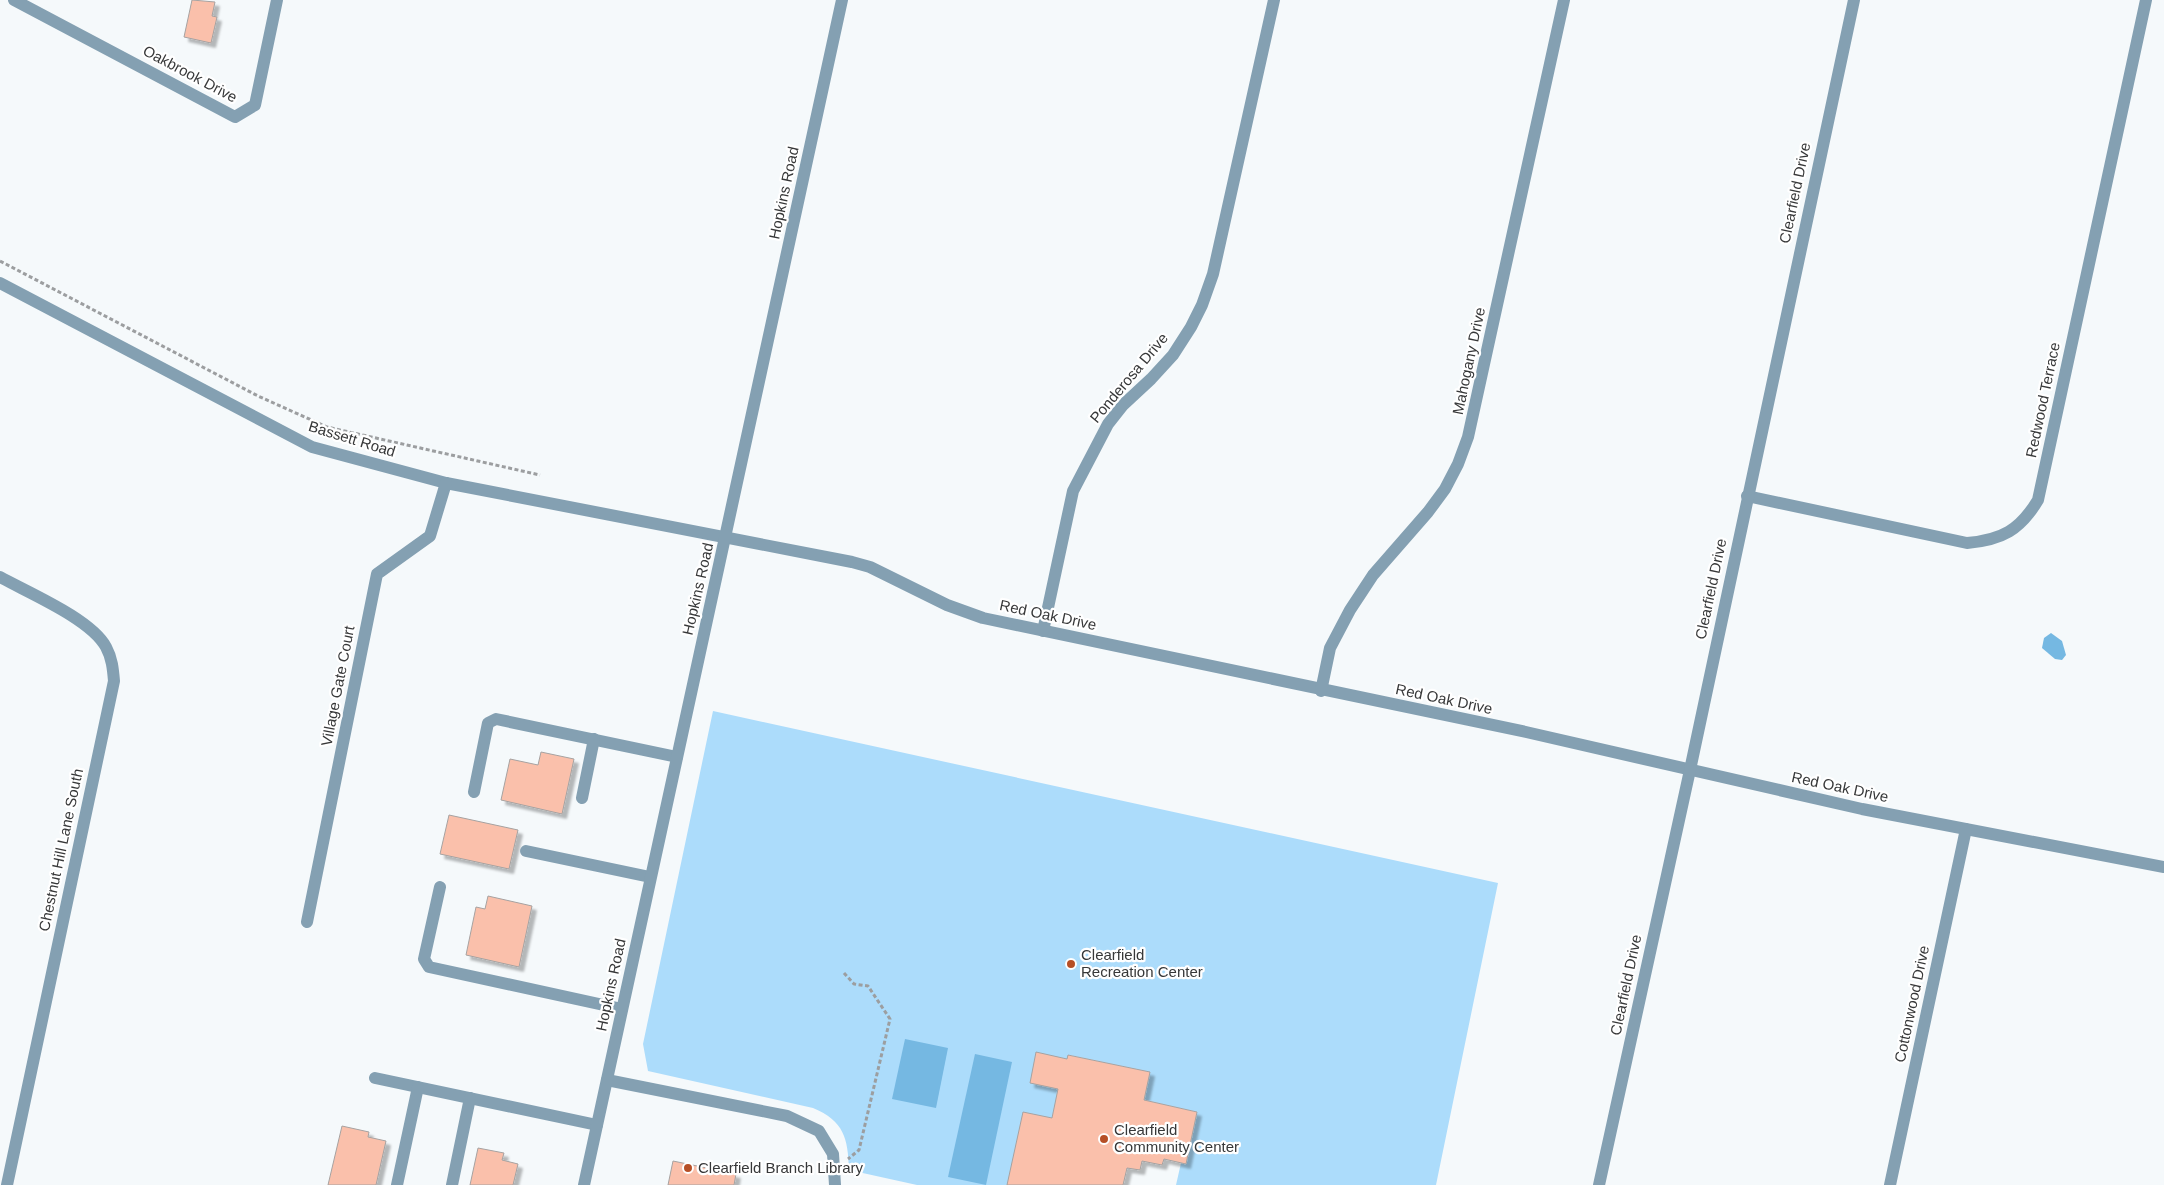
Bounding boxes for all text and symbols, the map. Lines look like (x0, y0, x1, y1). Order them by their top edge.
street label: Oakbrook Drive (140, 42, 240, 106)
street label: Clearfield Drive (1776, 141, 1813, 245)
street label: Hopkins Road (765, 145, 802, 241)
street label: Mahogany Drive (1449, 306, 1488, 416)
street label: Ponderosa Drive (1086, 329, 1171, 426)
street label: Redwood Terrace (2022, 341, 2063, 459)
street label: Bassett Road (307, 417, 398, 460)
street label: Clearfield Drive (1692, 537, 1729, 641)
street label: Hopkins Road (679, 541, 716, 637)
street label: Red Oak Drive (998, 596, 1098, 633)
street label: Village Gate Court (317, 623, 358, 748)
street label: Red Oak Drive (1394, 680, 1494, 717)
street label: Chestnut Hill Lane South (35, 767, 86, 933)
street label: Red Oak Drive (1790, 768, 1890, 805)
street label: Clearfield Drive (1607, 933, 1644, 1037)
street label: Hopkins Road (592, 937, 629, 1033)
street label: Cottonwood Drive (1891, 944, 1932, 1064)
place label: Clearfield Recreation Center (1081, 946, 1203, 980)
marker: Clearfield Recreation Center (1065, 958, 1077, 970)
place label: Clearfield Community Center (1114, 1121, 1239, 1155)
marker: Clearfield Community Center (1098, 1133, 1110, 1145)
place label: Clearfield Branch Library (698, 1159, 864, 1176)
marker: Clearfield Branch Library (682, 1162, 694, 1174)

